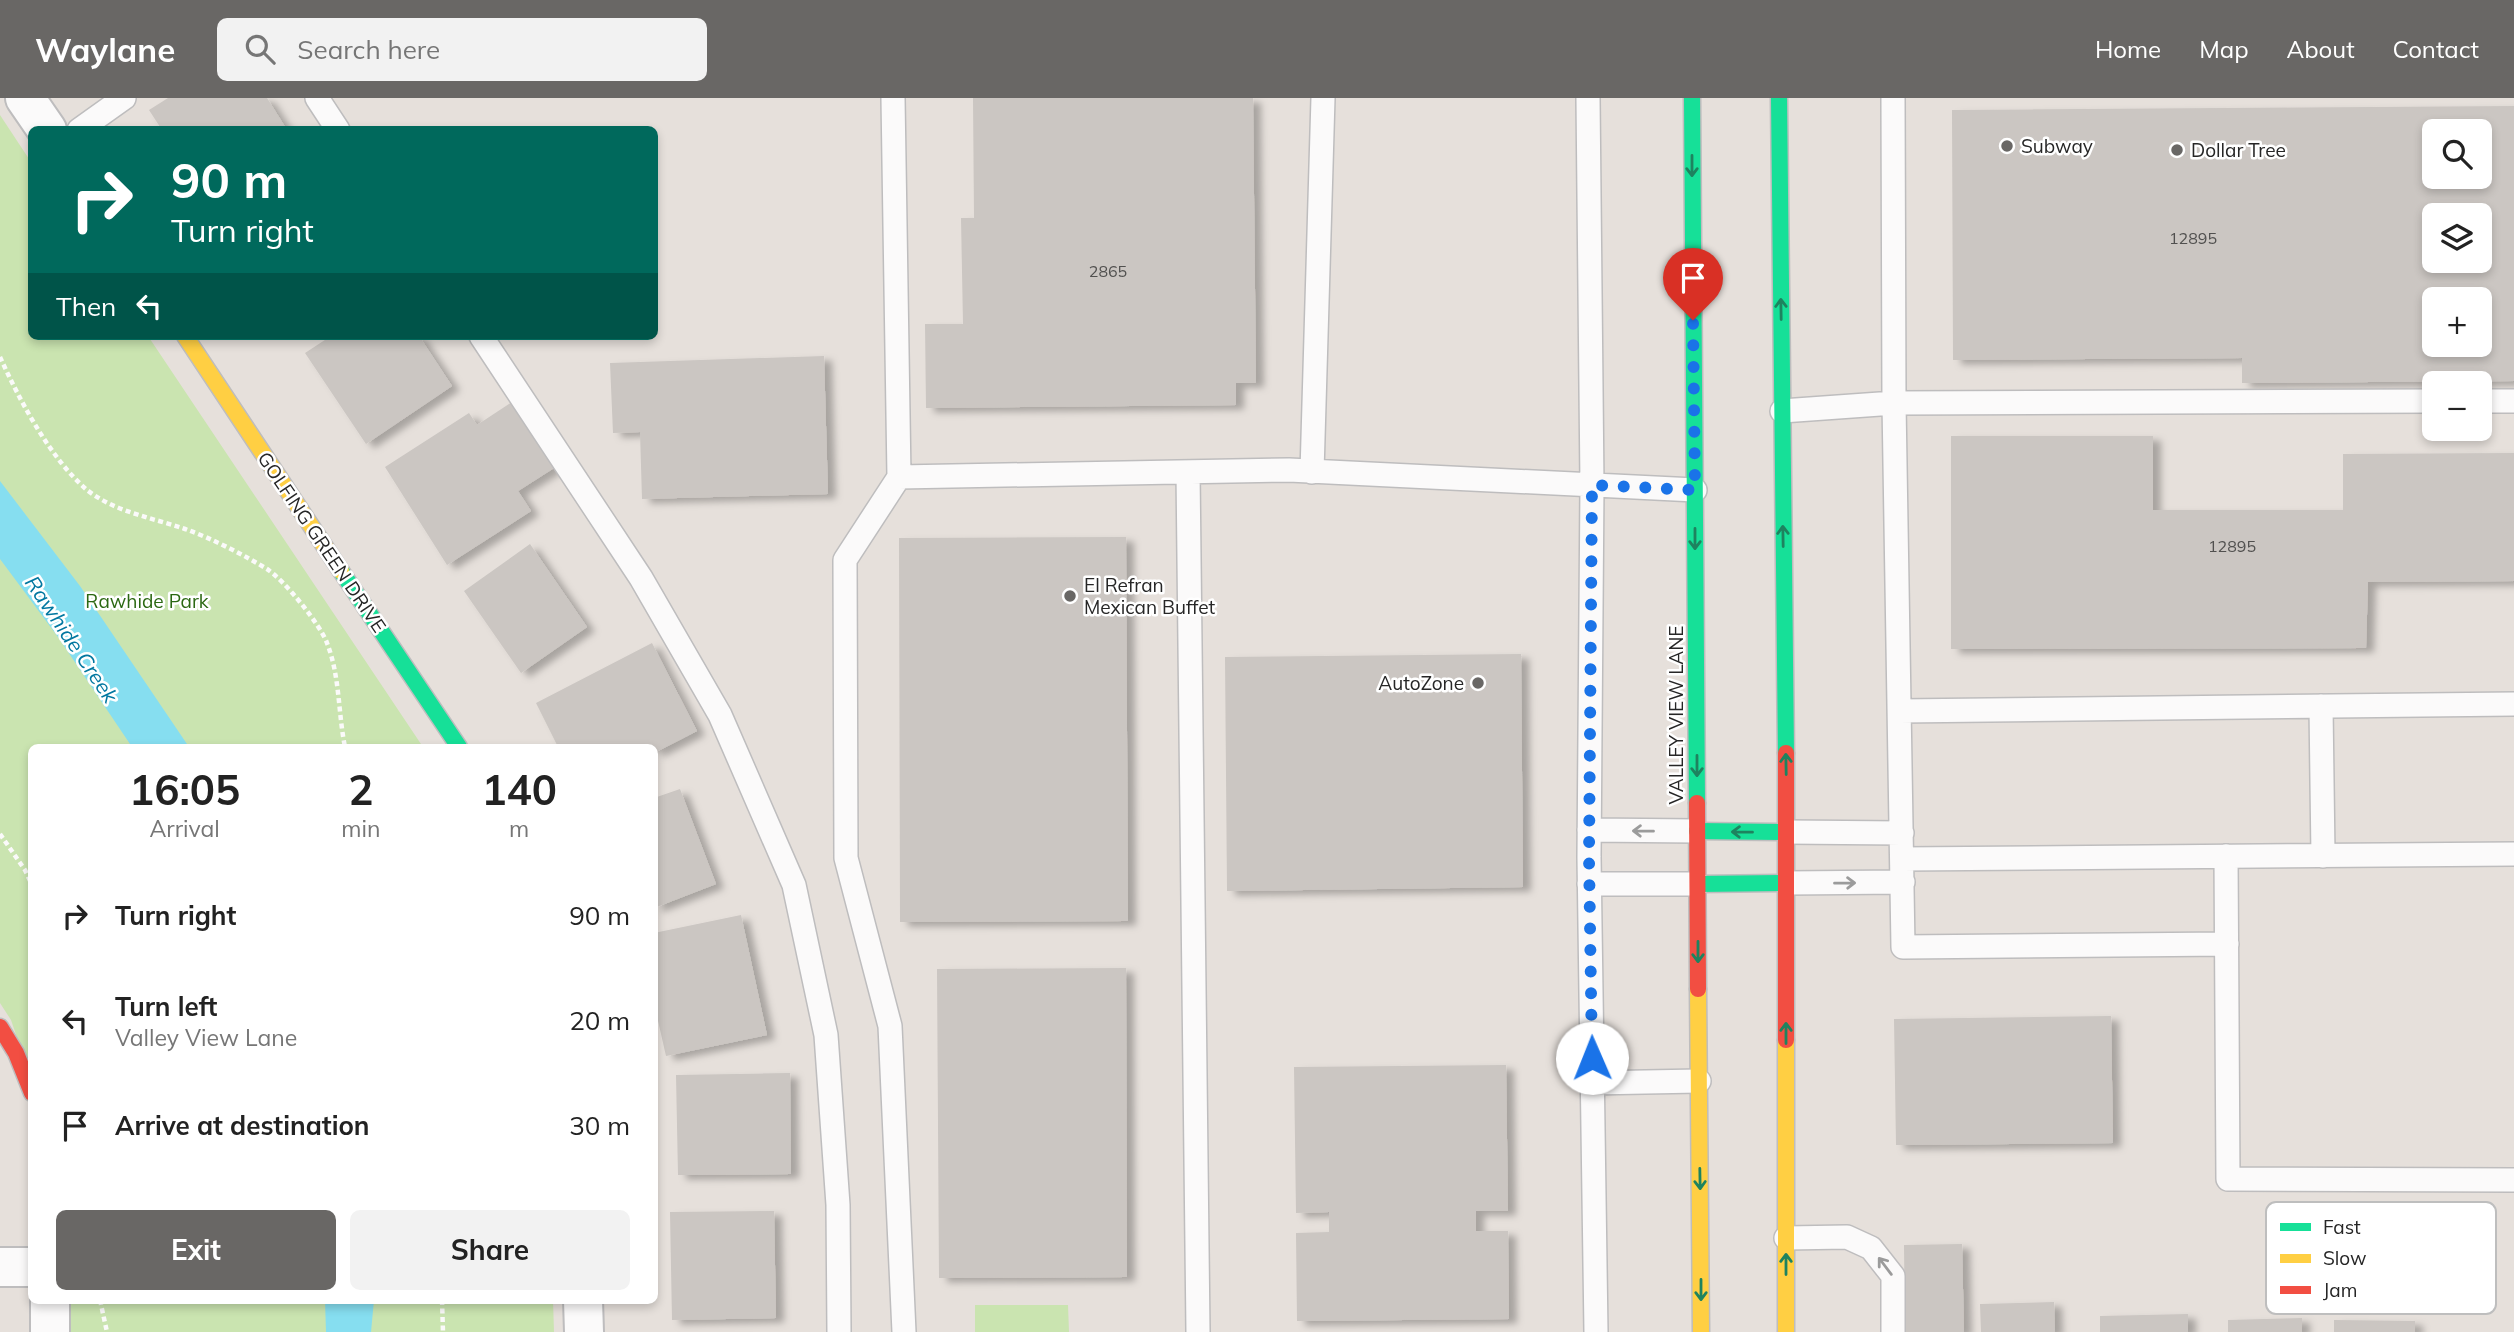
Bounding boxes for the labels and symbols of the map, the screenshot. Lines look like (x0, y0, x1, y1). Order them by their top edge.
place label: Subway (2021, 134, 2093, 158)
marker: Subway (1999, 138, 2015, 154)
place label: Dollar Tree (2191, 138, 2286, 162)
marker: Dollar Tree (2169, 142, 2185, 158)
one-way arrow (1686, 154, 1699, 177)
house number: 12895 (2169, 228, 2217, 248)
pin (1663, 248, 1723, 320)
house number: 2865 (1089, 261, 1127, 281)
one-way arrow (1774, 298, 1788, 321)
street label: GOLFING GREEN DRIVE (253, 447, 391, 637)
one-way arrow (1776, 525, 1790, 548)
one-way arrow (1688, 527, 1702, 550)
house number: 12895 (2208, 536, 2256, 556)
water label: Rawhide Creek (20, 571, 125, 708)
place label: El Refran Mexican Buffet (1084, 573, 1216, 619)
marker: El Refran Mexican Buffet (1062, 588, 1078, 604)
park label: Rawhide Park (85, 589, 209, 613)
street label: VALLEY VIEW LANE (1664, 625, 1688, 805)
place label: AutoZone (1378, 671, 1464, 695)
marker: AutoZone (1470, 675, 1486, 691)
one-way arrow (1779, 753, 1792, 776)
one-way arrow (1690, 754, 1704, 777)
one-way arrow (1632, 824, 1655, 838)
one-way arrow (1730, 825, 1753, 838)
one-way arrow (1833, 876, 1856, 890)
one-way arrow (1691, 940, 1705, 963)
position arrow (1555, 1021, 1629, 1095)
one-way arrow (1779, 1021, 1793, 1044)
one-way arrow (1693, 1168, 1707, 1191)
legend (2266, 1202, 2496, 1314)
text: Fast (2323, 1215, 2361, 1239)
text: Slow (2323, 1246, 2367, 1270)
one-way arrow (1779, 1253, 1793, 1276)
one-way arrow (1878, 1257, 1892, 1276)
one-way arrow (1694, 1278, 1708, 1301)
text: Jam (2323, 1278, 2357, 1302)

